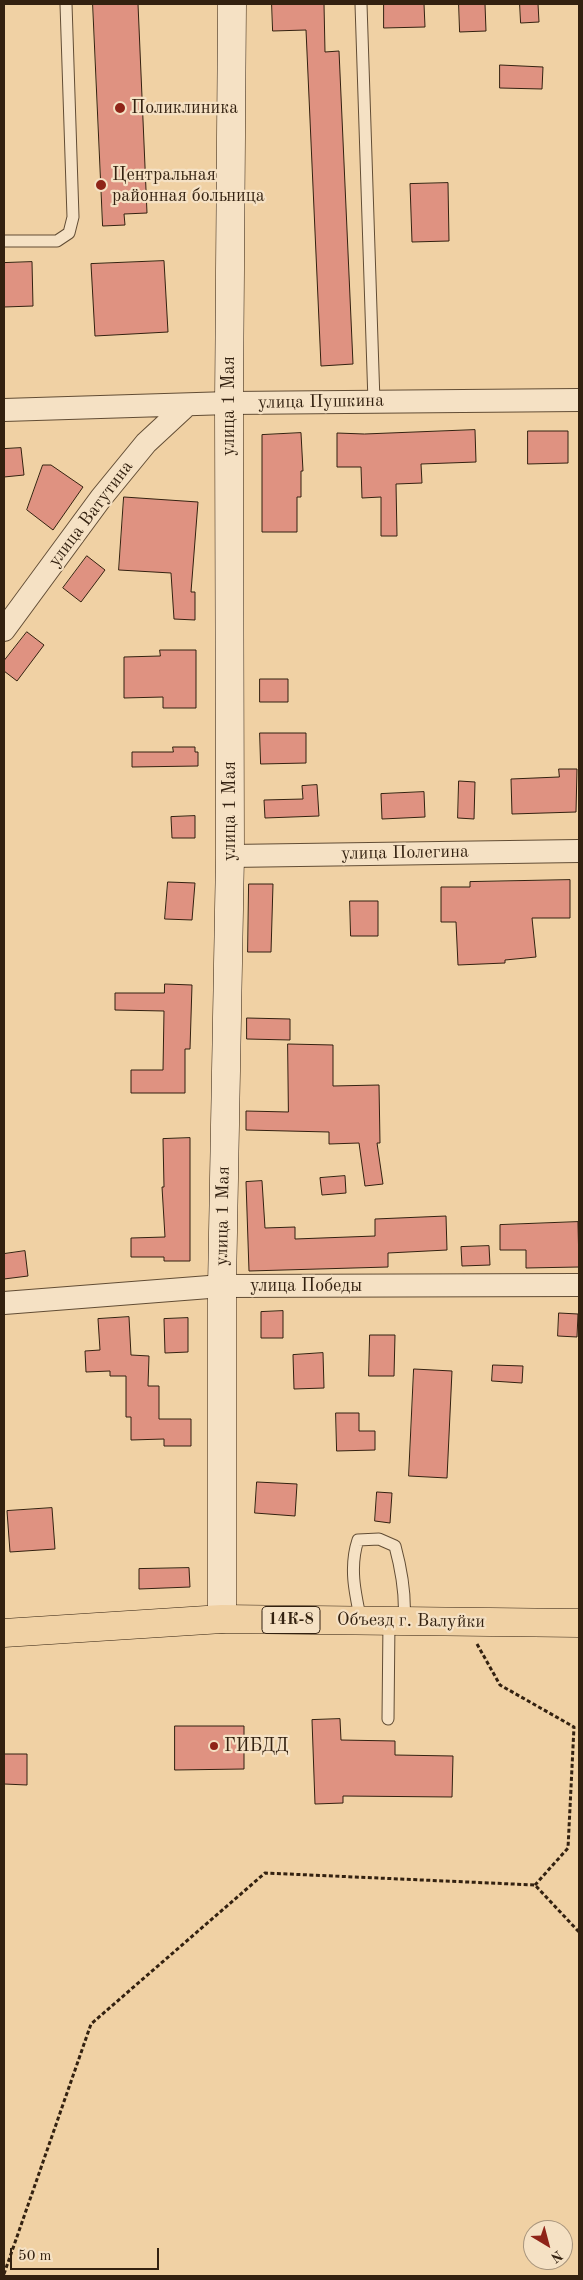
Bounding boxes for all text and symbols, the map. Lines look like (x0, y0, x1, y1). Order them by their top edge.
place label: Поликлиника (131, 97, 238, 119)
marker: Поликлиника (113, 101, 127, 115)
place label: Центральная районная больница (112, 164, 265, 206)
marker: Центральная районная больница (94, 178, 108, 192)
street label: улица 1 Мая (218, 356, 240, 456)
street label: улица Пушкина (258, 390, 384, 414)
street label: улица Ватутина (44, 457, 138, 571)
street label: улица 1 Мая (219, 761, 241, 861)
street label: улица Полегина (341, 841, 469, 865)
street label: улица 1 Мая (211, 1166, 235, 1266)
street label: улица Победы (250, 1275, 362, 1297)
road number: 14К-8 (262, 1606, 320, 1634)
street label: Объезд г. Валуйки (337, 1609, 485, 1633)
place label: ГИБДД (224, 1735, 289, 1757)
marker: ГИБДД (208, 1740, 220, 1752)
north arrow (523, 2220, 573, 2270)
scale bar (12, 2238, 161, 2270)
text: N (548, 2247, 565, 2265)
text: 50 m (18, 2249, 52, 2264)

